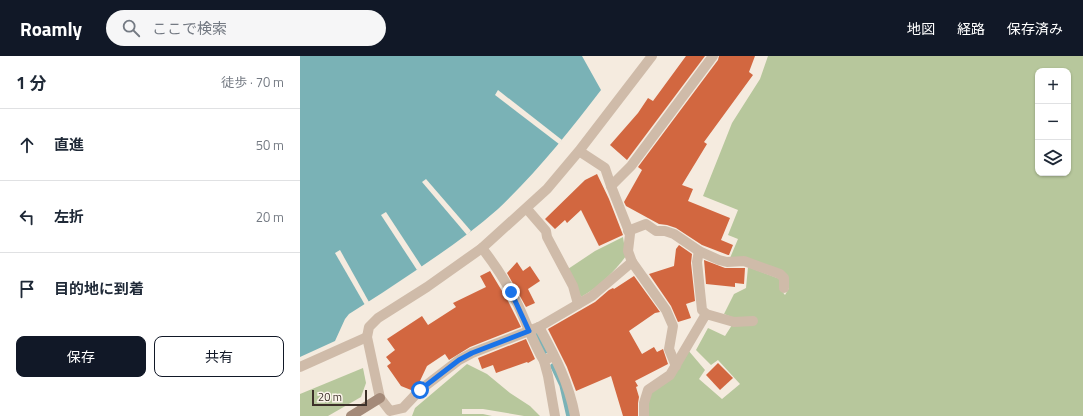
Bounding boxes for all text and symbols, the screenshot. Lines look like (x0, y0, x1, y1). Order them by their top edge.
search box (106, 10, 386, 46)
text: Roamly (20, 14, 82, 43)
icon: search (120, 17, 142, 39)
text: ここで検索 (152, 17, 227, 40)
text: 地図 (907, 18, 935, 39)
text: 経路 (957, 18, 985, 39)
text: 保存済み (1007, 18, 1063, 39)
map controls (1035, 68, 1071, 176)
button: + (1035, 68, 1071, 104)
text: 1 分 (16, 70, 46, 96)
text: 徒歩 · 70 m (221, 72, 284, 92)
button: − (1035, 104, 1071, 140)
text: 直進 (54, 133, 84, 156)
icon: ahead (16, 134, 38, 156)
text: 50 m (256, 135, 284, 155)
button: layers (1035, 140, 1071, 176)
text: 左折 (54, 205, 84, 228)
icon: left (16, 206, 38, 228)
text: 20 m (256, 207, 284, 227)
text: 目的地に到着 (54, 277, 144, 300)
icon: arrive (16, 278, 38, 300)
route end (502, 283, 520, 301)
button: 保存 (16, 336, 146, 377)
button: 共有 (154, 336, 284, 377)
route start (411, 381, 429, 399)
scale bar (312, 388, 367, 407)
text: 20 m (318, 389, 342, 405)

